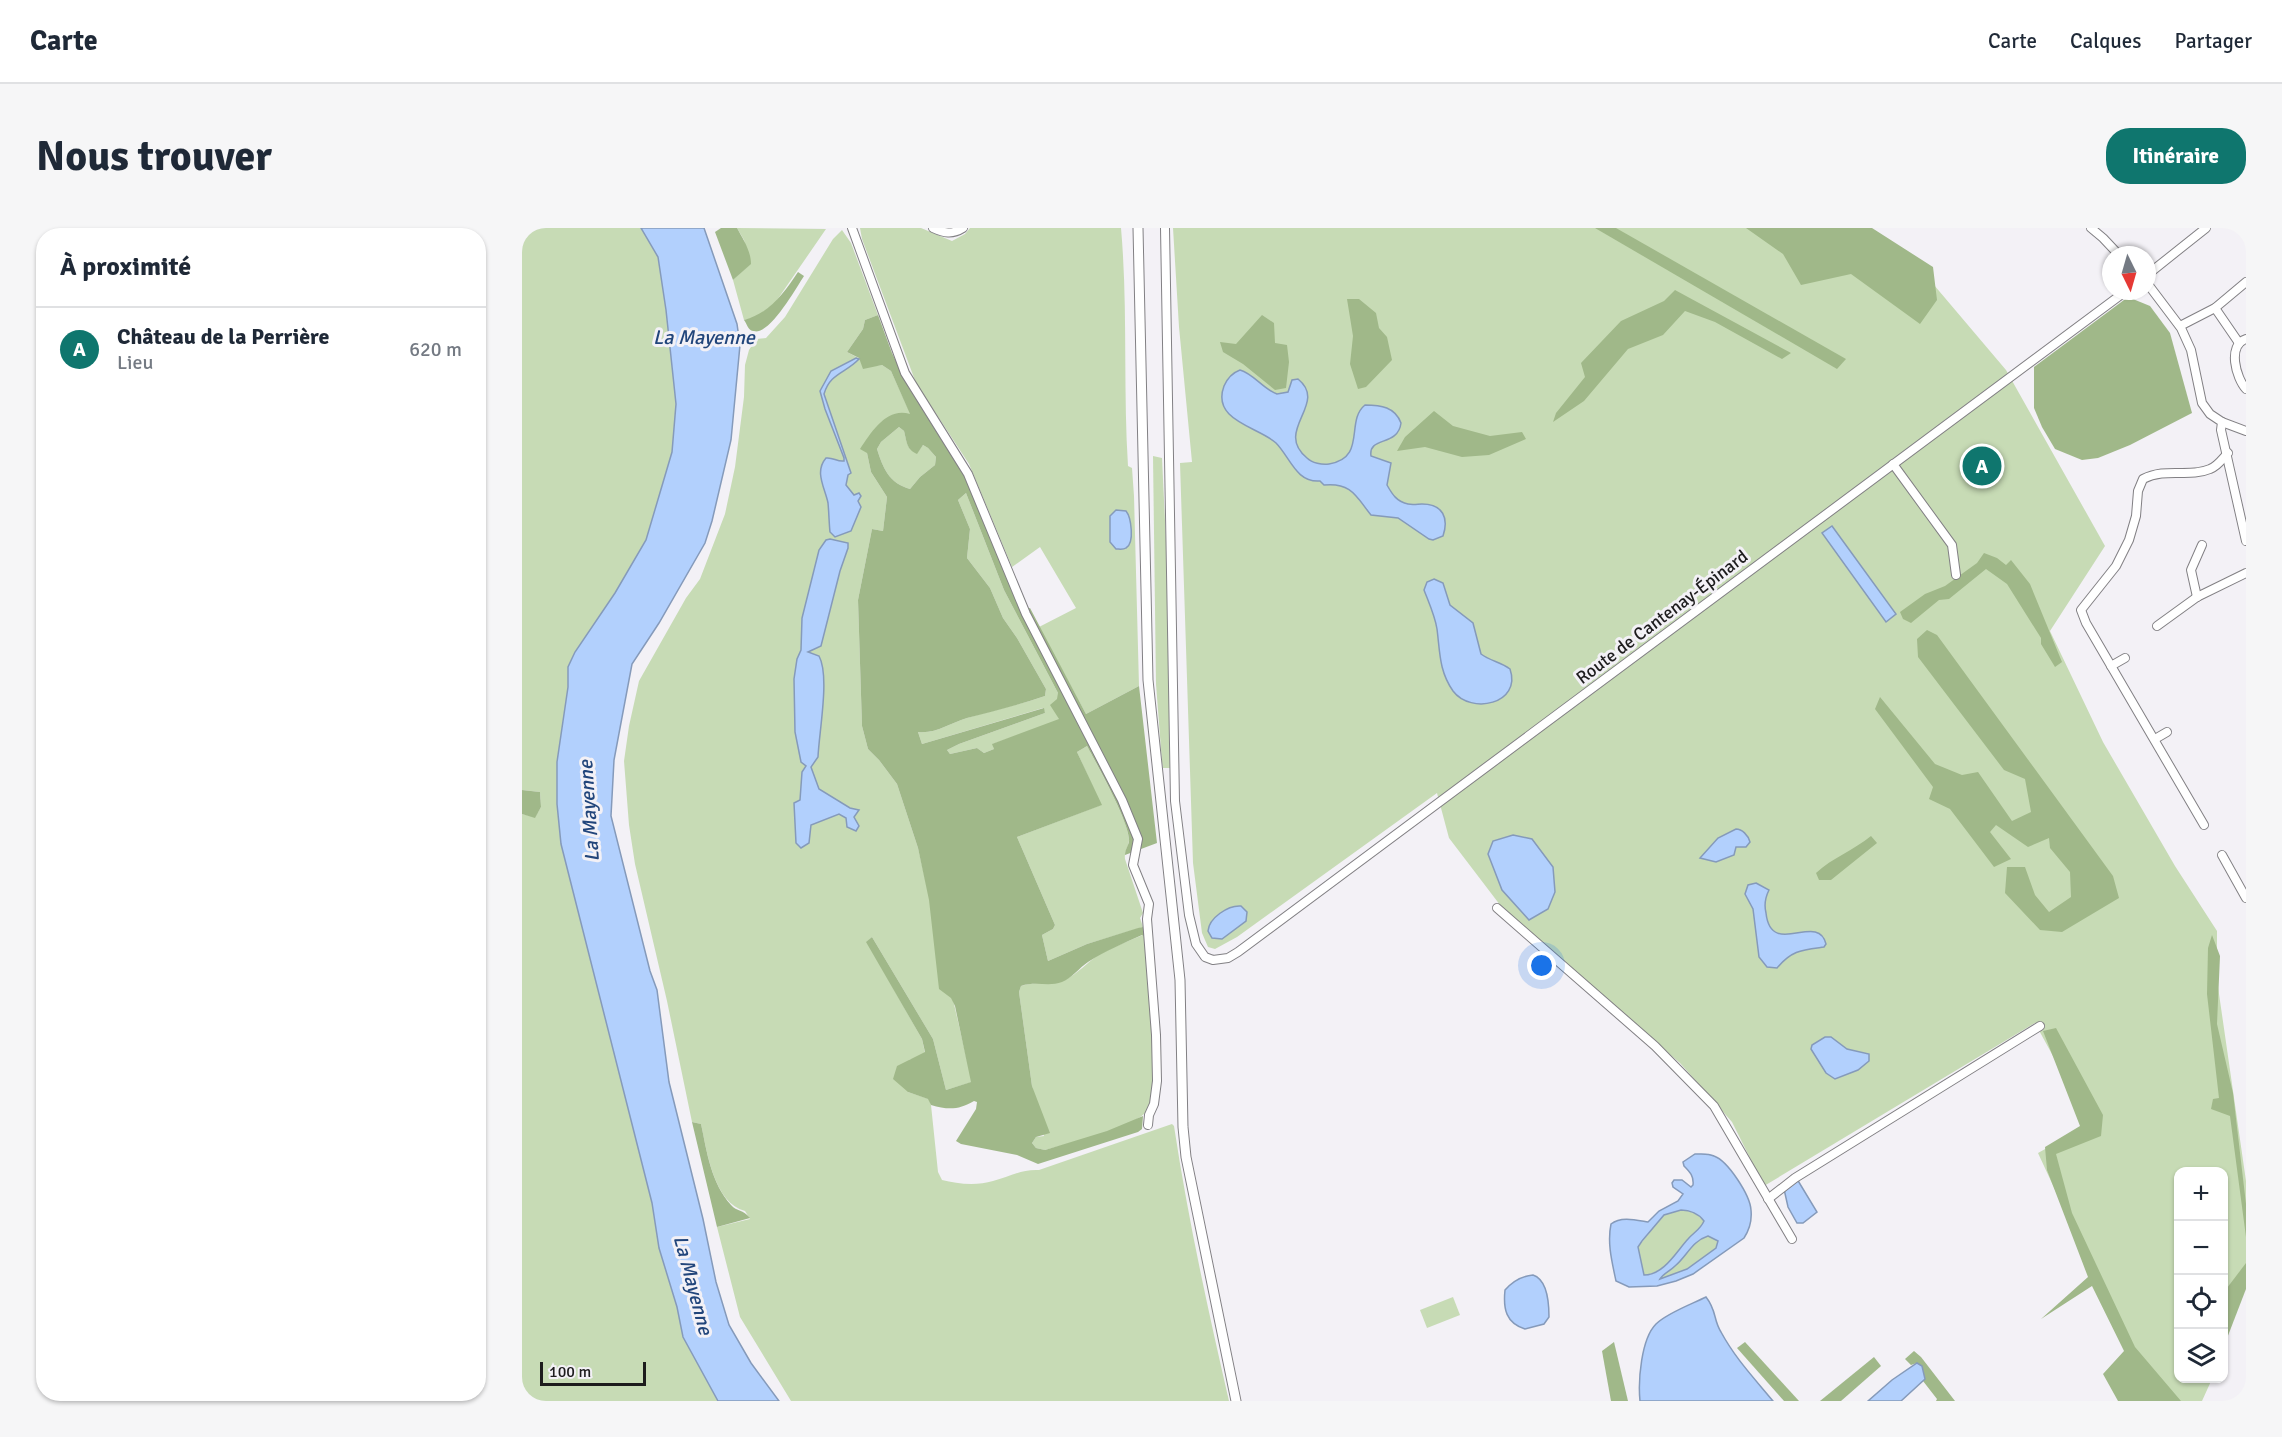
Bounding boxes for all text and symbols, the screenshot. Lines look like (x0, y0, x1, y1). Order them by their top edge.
text: Carte (30, 24, 98, 58)
text: Carte (1988, 28, 2037, 54)
text: Calques (2070, 28, 2141, 54)
text: Partager (2174, 28, 2252, 54)
button: Itinéraire (2106, 128, 2246, 184)
text: Nous trouver (36, 131, 272, 182)
north arrow (2102, 246, 2156, 300)
text: À proximité (60, 251, 191, 283)
text: Château de la Perrière (117, 323, 329, 350)
water label: La Mayenne (653, 325, 756, 350)
text: A (73, 337, 86, 362)
text: 620 m (409, 337, 462, 362)
text: Lieu (117, 350, 153, 375)
pin: A (1962, 444, 2002, 488)
street label: Route de Cantenay-Épinard (1572, 545, 1752, 689)
water label: La Mayenne (573, 758, 605, 863)
your location (1527, 951, 1556, 980)
map controls (2174, 1167, 2228, 1383)
button: + (2174, 1167, 2228, 1221)
button: − (2174, 1221, 2228, 1275)
water label: La Mayenne (668, 1233, 718, 1338)
button: locate (2174, 1275, 2228, 1329)
button: layers (2174, 1329, 2228, 1383)
scale bar (540, 1359, 646, 1386)
text: 100 m (549, 1362, 591, 1382)

